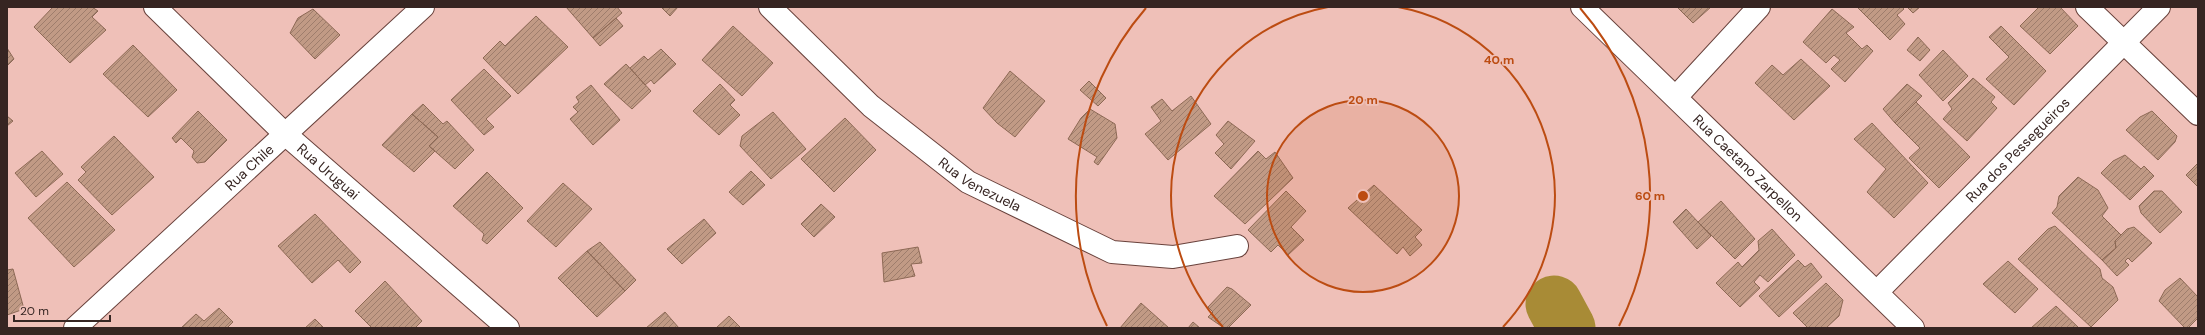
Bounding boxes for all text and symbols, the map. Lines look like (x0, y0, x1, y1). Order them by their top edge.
text: 40 m (1484, 52, 1514, 68)
text: 20 m (1348, 92, 1378, 108)
street label: Rua dos Pessegueiros (1962, 94, 2074, 206)
street label: Rua Caetano Zarpellon (1689, 111, 1807, 225)
street label: Rua Uruguai (293, 139, 363, 204)
street label: Rua Chile (221, 140, 277, 194)
street label: Rua Venezuela (935, 153, 1024, 215)
text: 60 m (1635, 188, 1665, 204)
centre of rings (1356, 189, 1370, 203)
scale bar (14, 297, 110, 323)
text: 20 m (20, 303, 49, 319)

